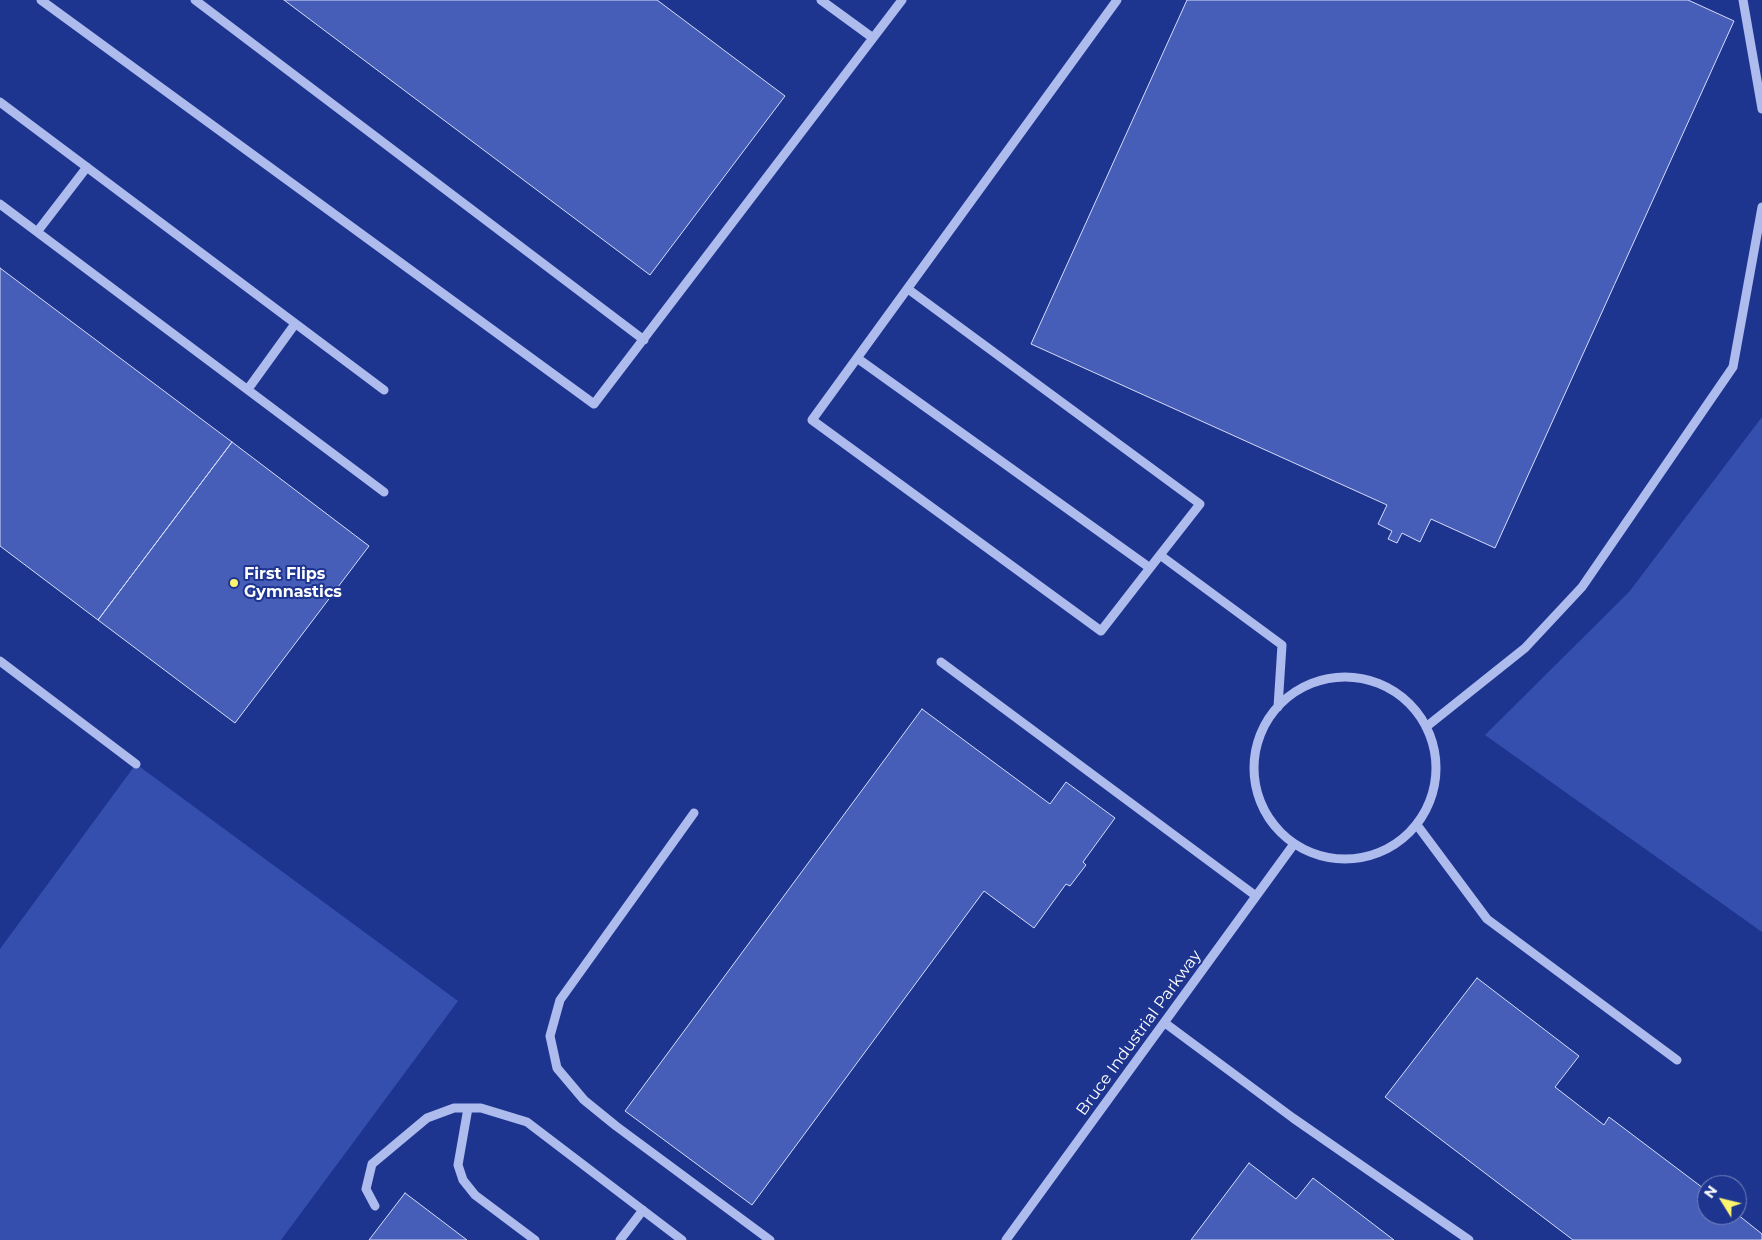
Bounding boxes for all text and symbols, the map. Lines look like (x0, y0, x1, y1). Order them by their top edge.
place label: First Flips Gymnastics (244, 564, 342, 602)
marker: First Flips Gymnastics (228, 577, 240, 589)
street label: Bruce Industrial Parkway (1073, 947, 1205, 1119)
north arrow (1697, 1175, 1747, 1225)
text: N (1700, 1182, 1721, 1202)

